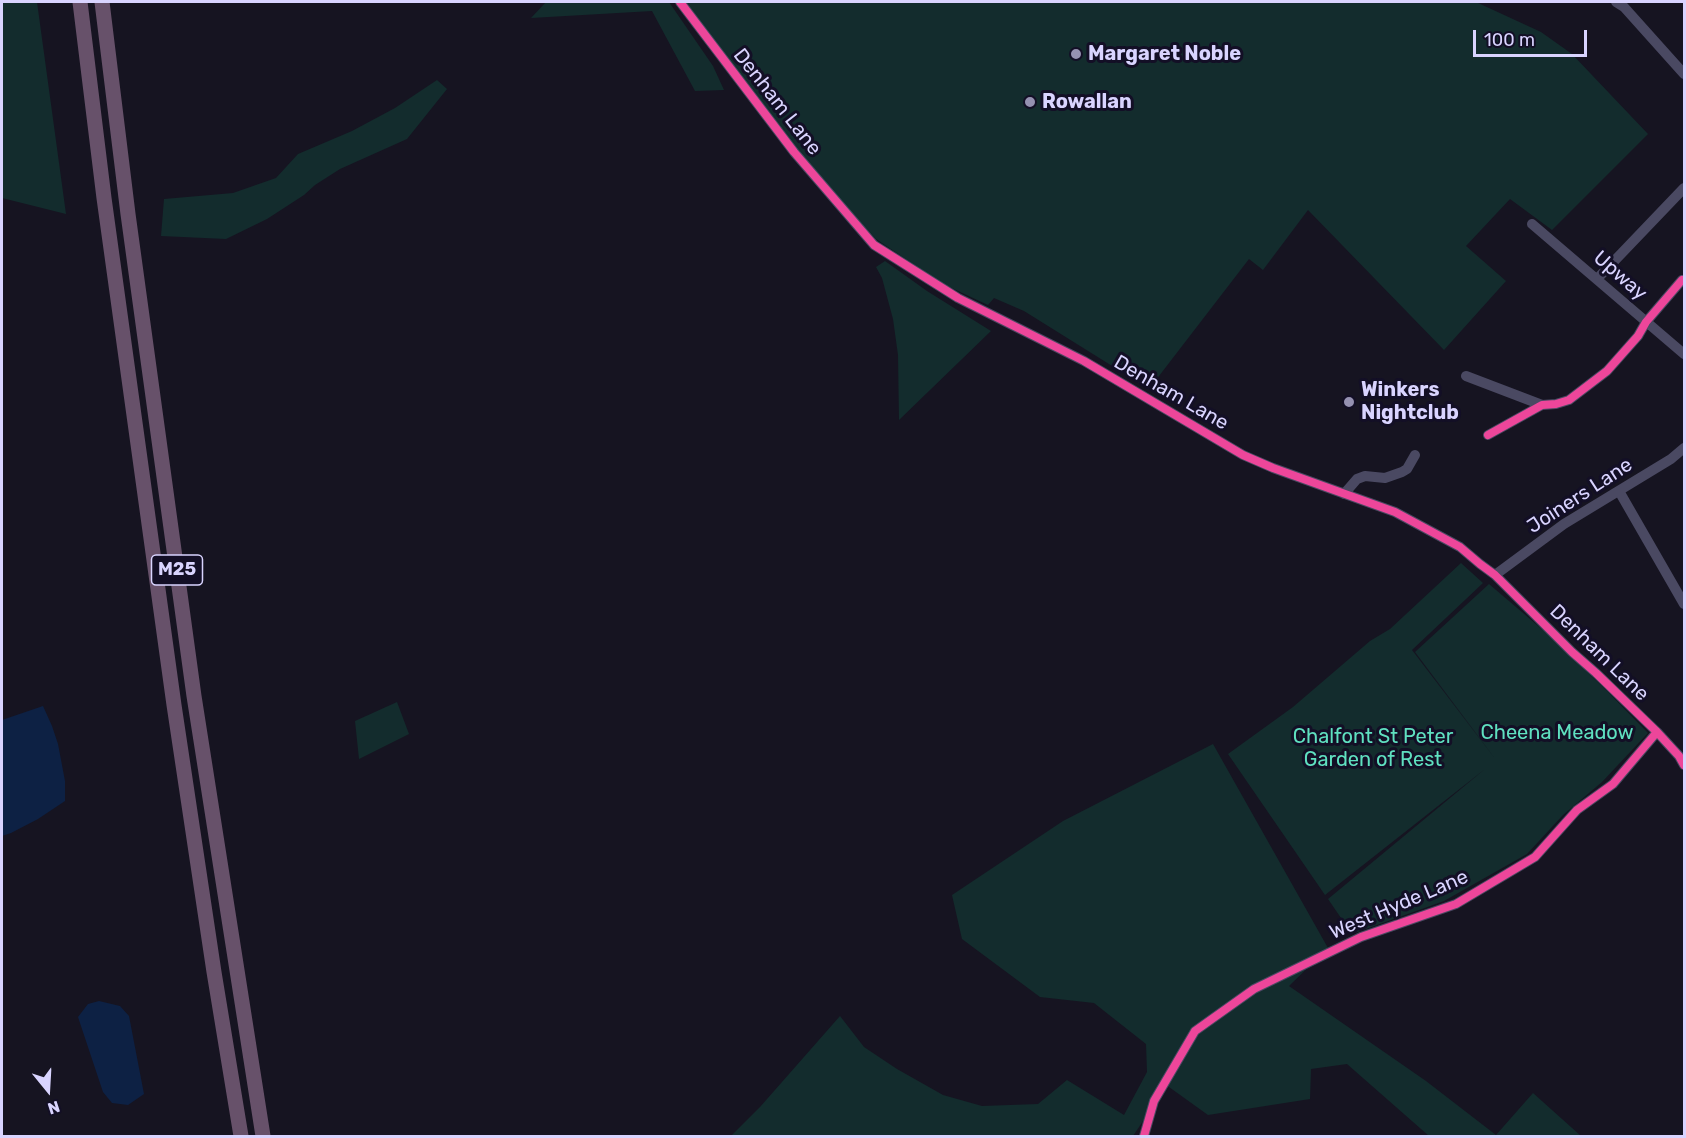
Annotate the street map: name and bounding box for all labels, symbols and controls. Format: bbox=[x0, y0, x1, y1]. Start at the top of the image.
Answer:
scale bar bbox=[1476, 18, 1590, 56]
text: 100 m bbox=[1484, 29, 1535, 51]
place label: Margaret Noble bbox=[1088, 42, 1241, 66]
street label: Denham Lane bbox=[728, 44, 826, 160]
marker: Margaret Noble bbox=[1069, 47, 1083, 61]
place label: Rowallan bbox=[1042, 90, 1132, 114]
marker: Rowallan bbox=[1023, 95, 1037, 109]
street label: Upway bbox=[1588, 246, 1652, 306]
street label: Denham Lane bbox=[1109, 350, 1233, 436]
place label: Winkers Nightclub bbox=[1361, 378, 1459, 425]
marker: Winkers Nightclub bbox=[1342, 395, 1356, 409]
street label: Joiners Lane bbox=[1523, 453, 1637, 539]
road number: M25 bbox=[152, 555, 202, 585]
street label: Denham Lane bbox=[1544, 600, 1654, 706]
park label: Cheena Meadow bbox=[1480, 721, 1634, 745]
park label: Chalfont St Peter Garden of Rest bbox=[1293, 725, 1453, 772]
street label: West Hyde Lane bbox=[1326, 865, 1472, 945]
north arrow bbox=[18, 1060, 78, 1120]
text: N bbox=[45, 1097, 62, 1118]

